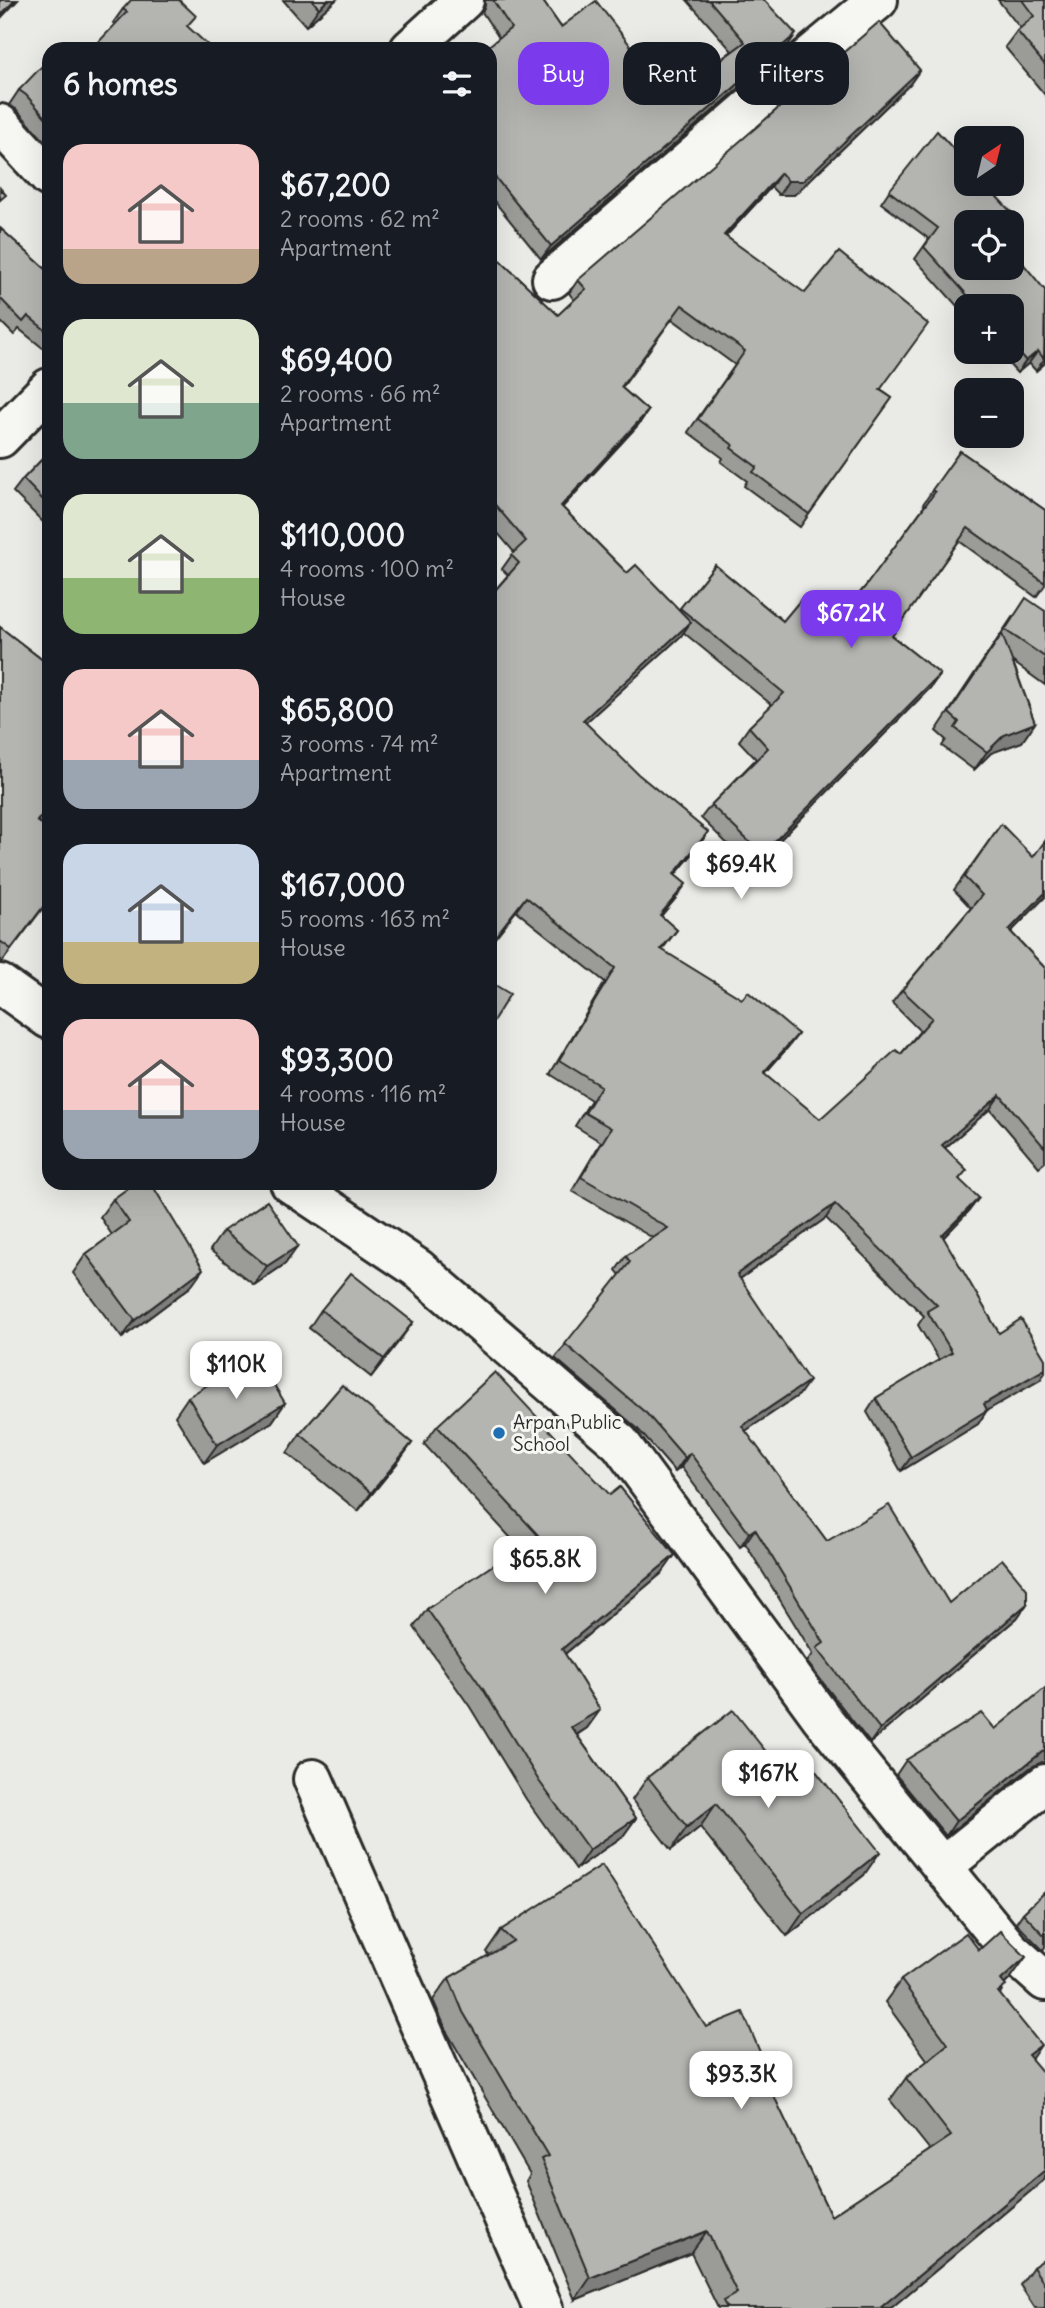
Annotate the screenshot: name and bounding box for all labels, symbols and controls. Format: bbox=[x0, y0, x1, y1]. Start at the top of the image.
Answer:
chip: Buy bbox=[518, 42, 609, 105]
chip: Rent bbox=[623, 42, 721, 105]
chip: Filters bbox=[735, 42, 849, 105]
text: 6 homes bbox=[63, 65, 178, 103]
icon: filters bbox=[438, 65, 476, 103]
north arrow bbox=[954, 126, 1024, 196]
map controls bbox=[954, 126, 1024, 448]
text: $67,200 bbox=[280, 166, 391, 204]
icon: home bbox=[119, 172, 203, 256]
text: 2 rooms · 62 m² bbox=[280, 204, 440, 233]
button: locate bbox=[954, 210, 1024, 280]
text: Apartment bbox=[280, 233, 392, 262]
button: + bbox=[954, 294, 1024, 364]
text: $69,400 bbox=[280, 341, 393, 379]
icon: home bbox=[119, 347, 203, 431]
button: − bbox=[954, 378, 1024, 448]
text: 2 rooms · 66 m² bbox=[280, 379, 441, 408]
text: Apartment bbox=[280, 408, 392, 437]
text: $110,000 bbox=[280, 516, 405, 554]
icon: home bbox=[119, 522, 203, 606]
text: 4 rooms · 100 m² bbox=[280, 554, 454, 583]
text: House bbox=[280, 583, 346, 612]
pin: $67.2K bbox=[794, 590, 908, 650]
text: $67.2K bbox=[817, 598, 885, 627]
text: $65,800 bbox=[280, 691, 394, 729]
icon: home bbox=[119, 697, 203, 781]
text: 3 rooms · 74 m² bbox=[280, 729, 439, 758]
text: Apartment bbox=[280, 758, 392, 787]
pin: $69.4K bbox=[684, 842, 798, 901]
text: $69.4K bbox=[706, 849, 776, 878]
text: $167,000 bbox=[280, 866, 406, 904]
icon: home bbox=[119, 872, 203, 956]
text: 5 rooms · 163 m² bbox=[280, 904, 450, 933]
text: House bbox=[280, 933, 346, 962]
text: $93,300 bbox=[280, 1041, 394, 1079]
icon: home bbox=[119, 1047, 203, 1131]
text: 4 rooms · 116 m² bbox=[280, 1079, 446, 1108]
text: House bbox=[280, 1108, 346, 1137]
pin: $110K bbox=[187, 1342, 285, 1401]
text: $110K bbox=[206, 1349, 266, 1378]
place label: Arpan Public School bbox=[513, 1410, 621, 1456]
marker: Arpan Public School bbox=[491, 1425, 507, 1441]
pin: $65.8K bbox=[488, 1536, 602, 1596]
text: $65.8K bbox=[509, 1544, 581, 1573]
pin: $167K bbox=[719, 1750, 817, 1810]
text: $167K bbox=[738, 1758, 798, 1787]
pin: $93.3K bbox=[684, 2052, 798, 2111]
text: $93.3K bbox=[705, 2059, 777, 2088]

